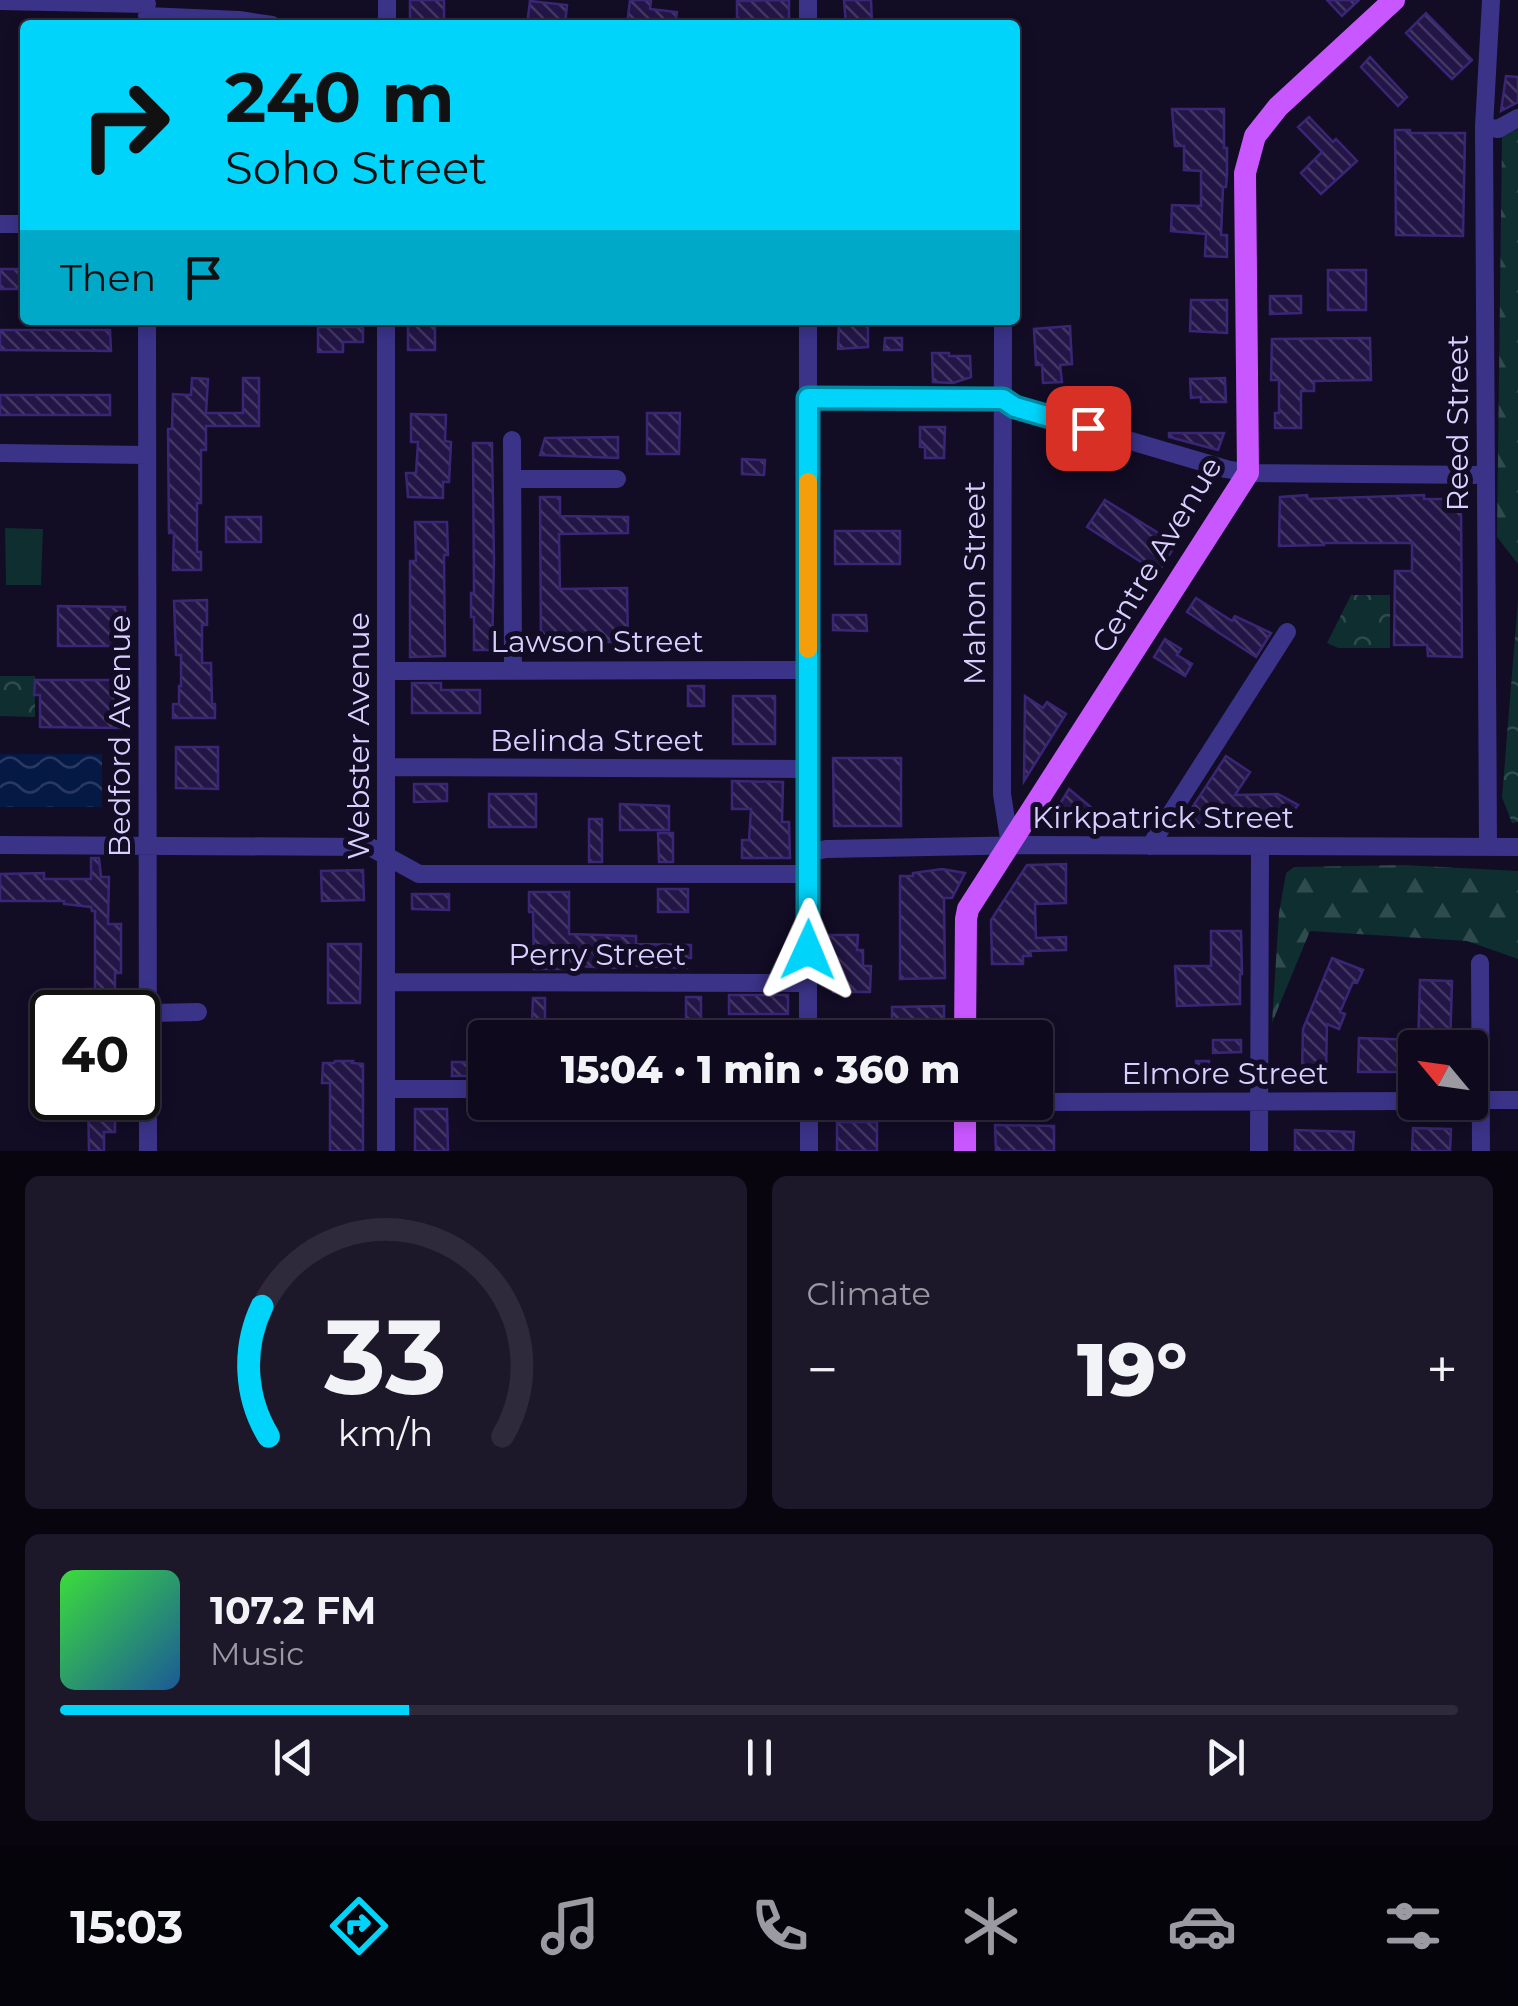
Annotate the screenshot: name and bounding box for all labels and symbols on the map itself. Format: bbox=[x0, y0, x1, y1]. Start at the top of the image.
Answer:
street label: Reed Street bbox=[1439, 335, 1476, 511]
pin bbox=[1046, 386, 1131, 471]
street label: Centre Avenue bbox=[1084, 450, 1230, 659]
street label: Mahon Street bbox=[956, 481, 993, 685]
street label: Webster Avenue bbox=[340, 612, 377, 860]
street label: Bedford Avenue bbox=[101, 615, 138, 857]
street label: Lawson Street bbox=[490, 623, 704, 660]
street label: Belinda Street bbox=[490, 722, 704, 759]
street label: Kirkpatrick Street bbox=[1032, 799, 1294, 836]
position arrow bbox=[756, 898, 860, 1002]
street label: Perry Street bbox=[508, 936, 686, 973]
speed limit sign: 40 bbox=[30, 990, 160, 1120]
north arrow bbox=[1398, 1030, 1488, 1120]
street label: Elmore Street bbox=[1121, 1055, 1329, 1092]

